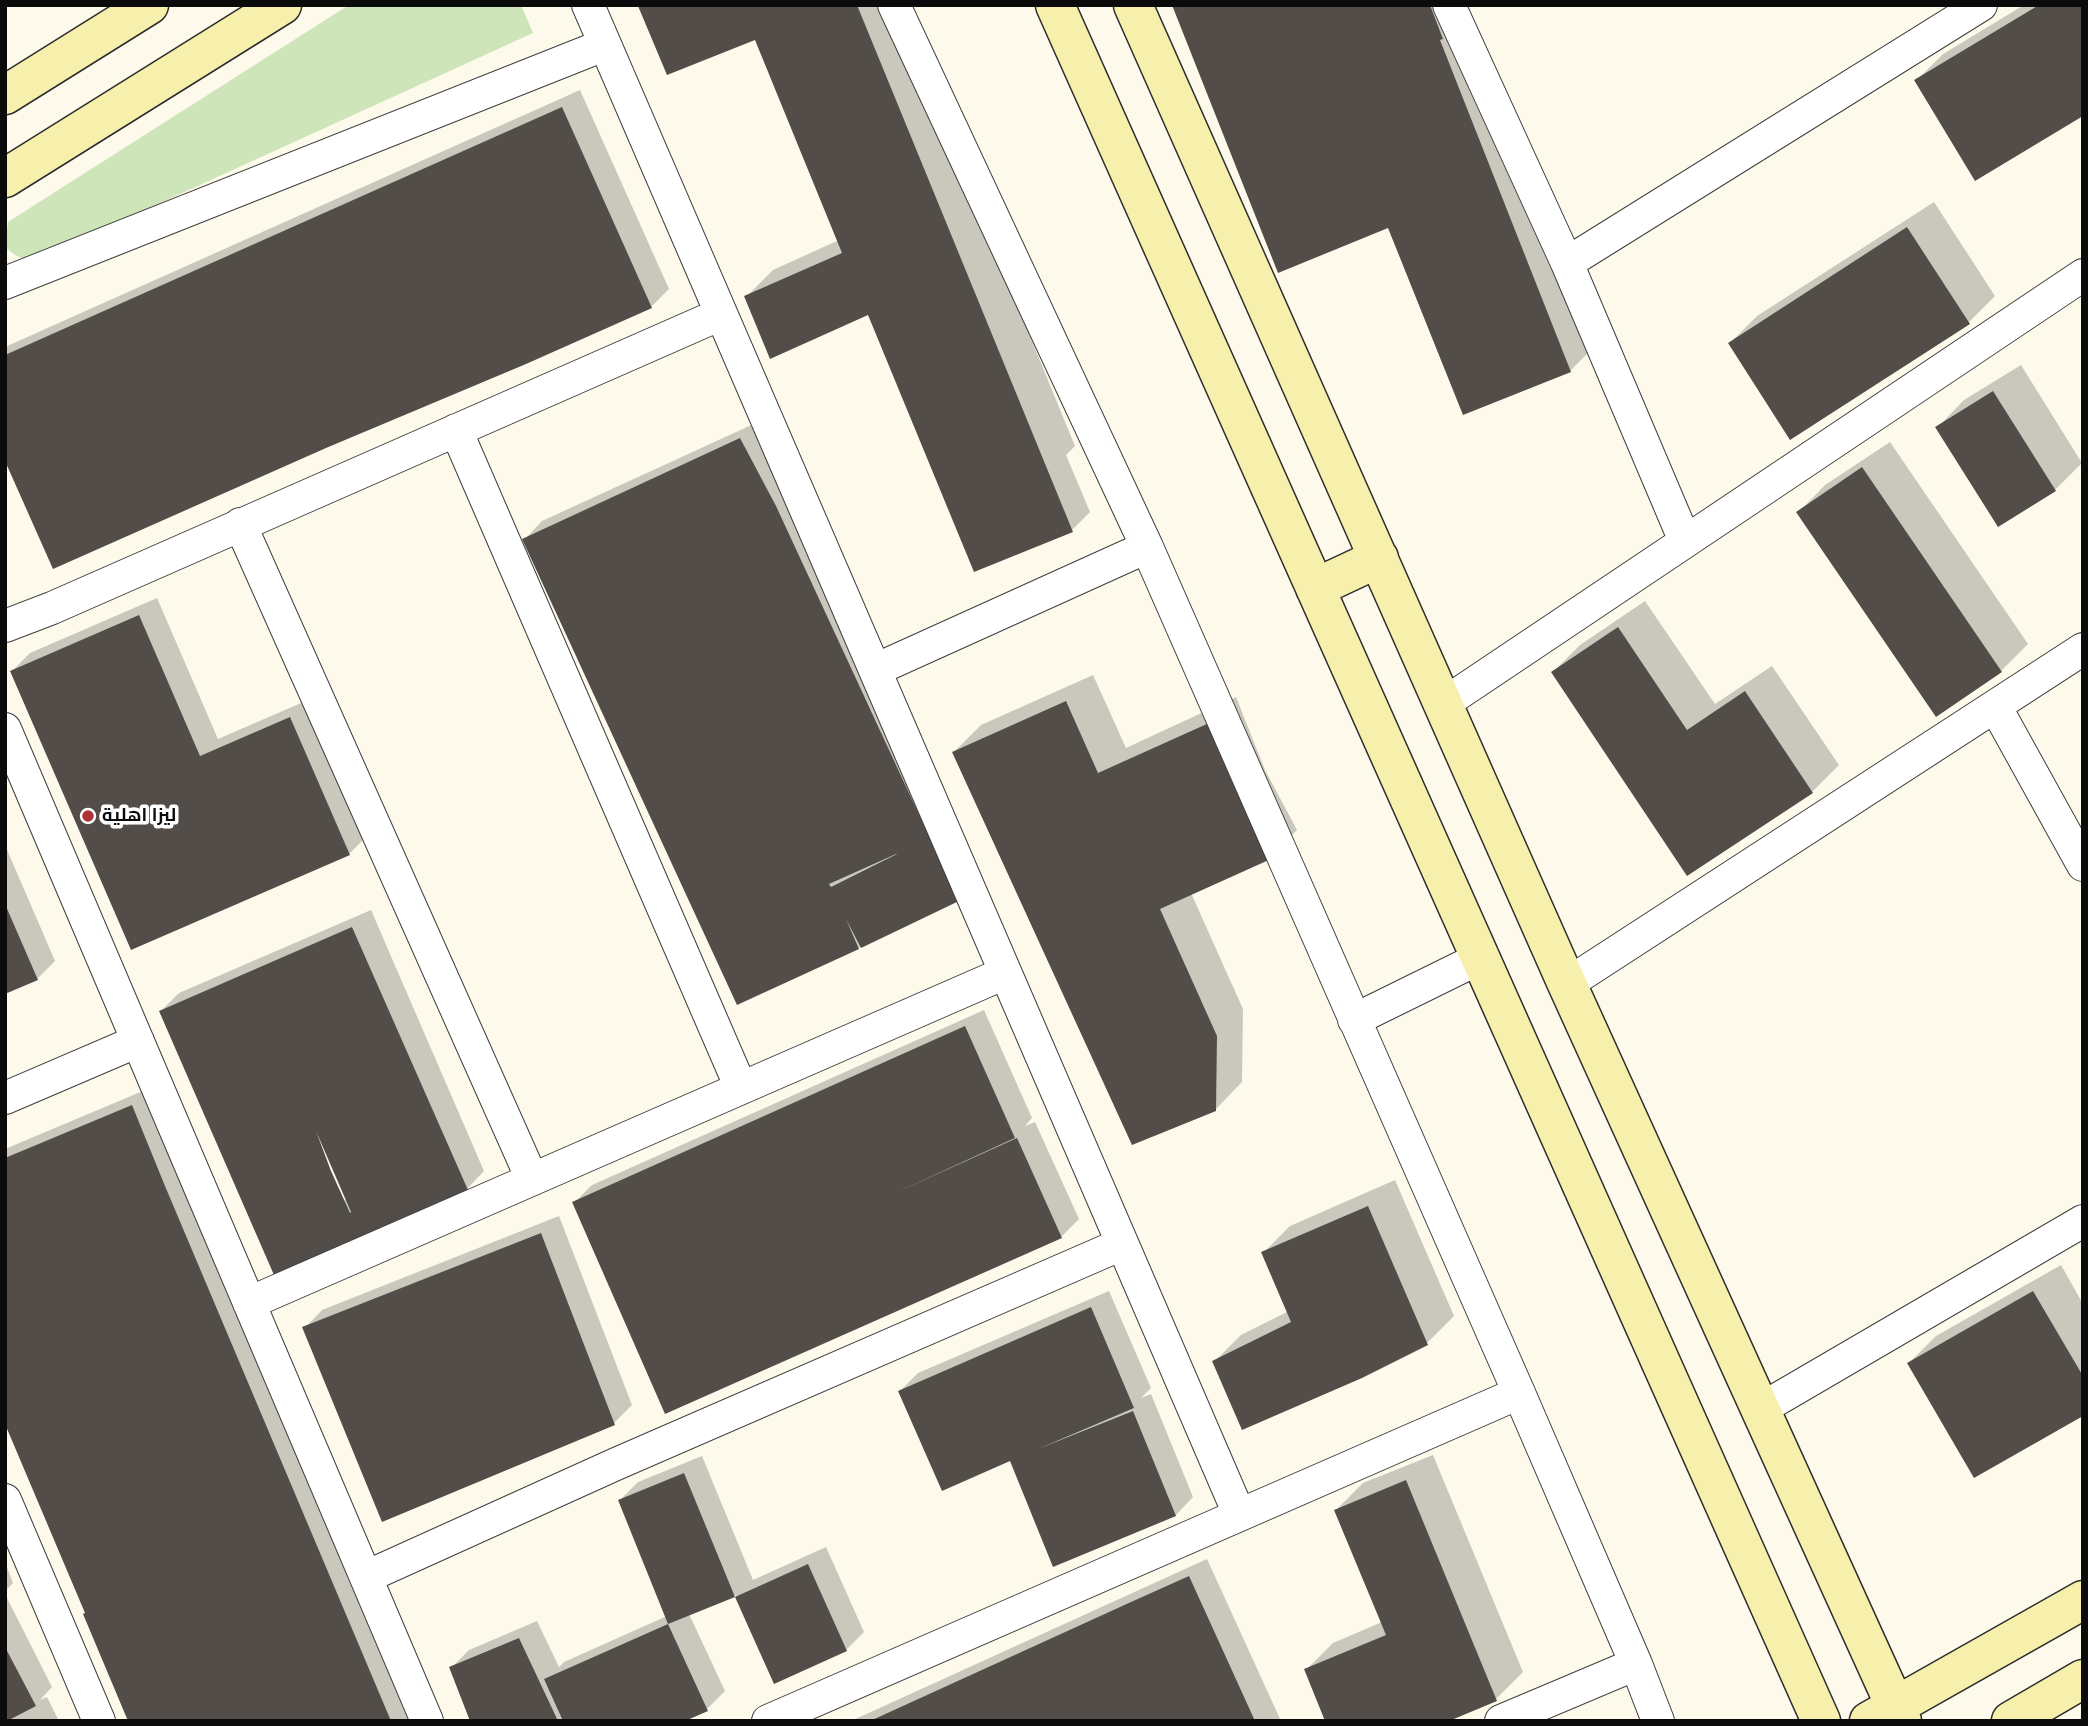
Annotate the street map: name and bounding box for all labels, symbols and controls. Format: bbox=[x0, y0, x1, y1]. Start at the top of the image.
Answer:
place label: ليزا اهلية bbox=[102, 805, 176, 827]
marker: ليزا اهلية bbox=[80, 808, 96, 824]

